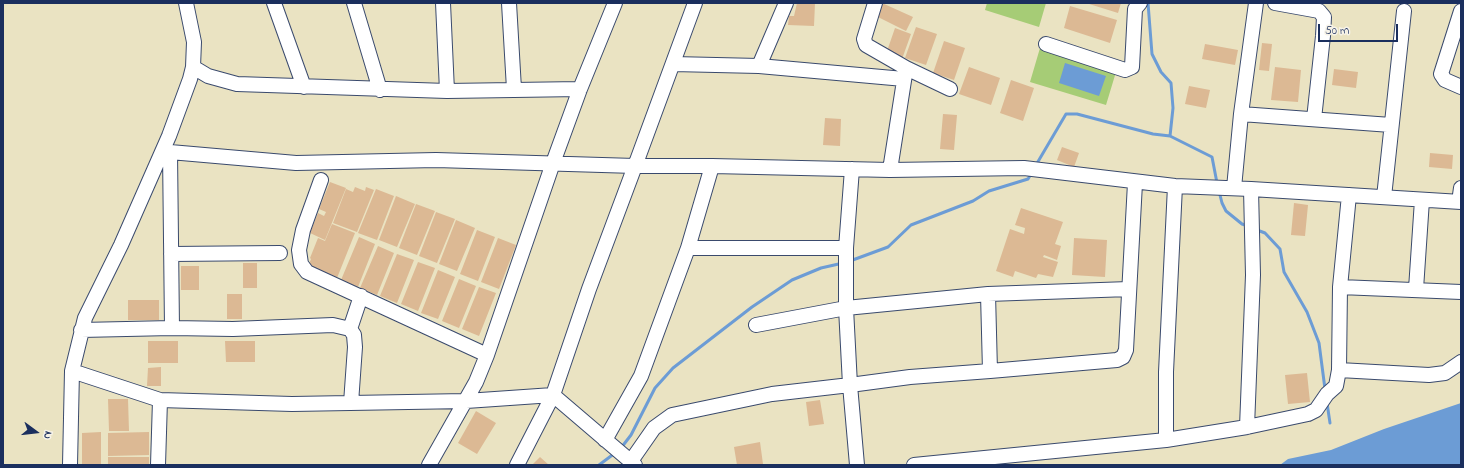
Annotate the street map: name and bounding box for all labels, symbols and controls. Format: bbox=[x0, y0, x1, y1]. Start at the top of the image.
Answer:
scale bar bbox=[1320, 16, 1400, 42]
text: 50 m bbox=[1325, 22, 1349, 40]
north arrow bbox=[16, 412, 56, 452]
text: N bbox=[39, 429, 56, 441]

